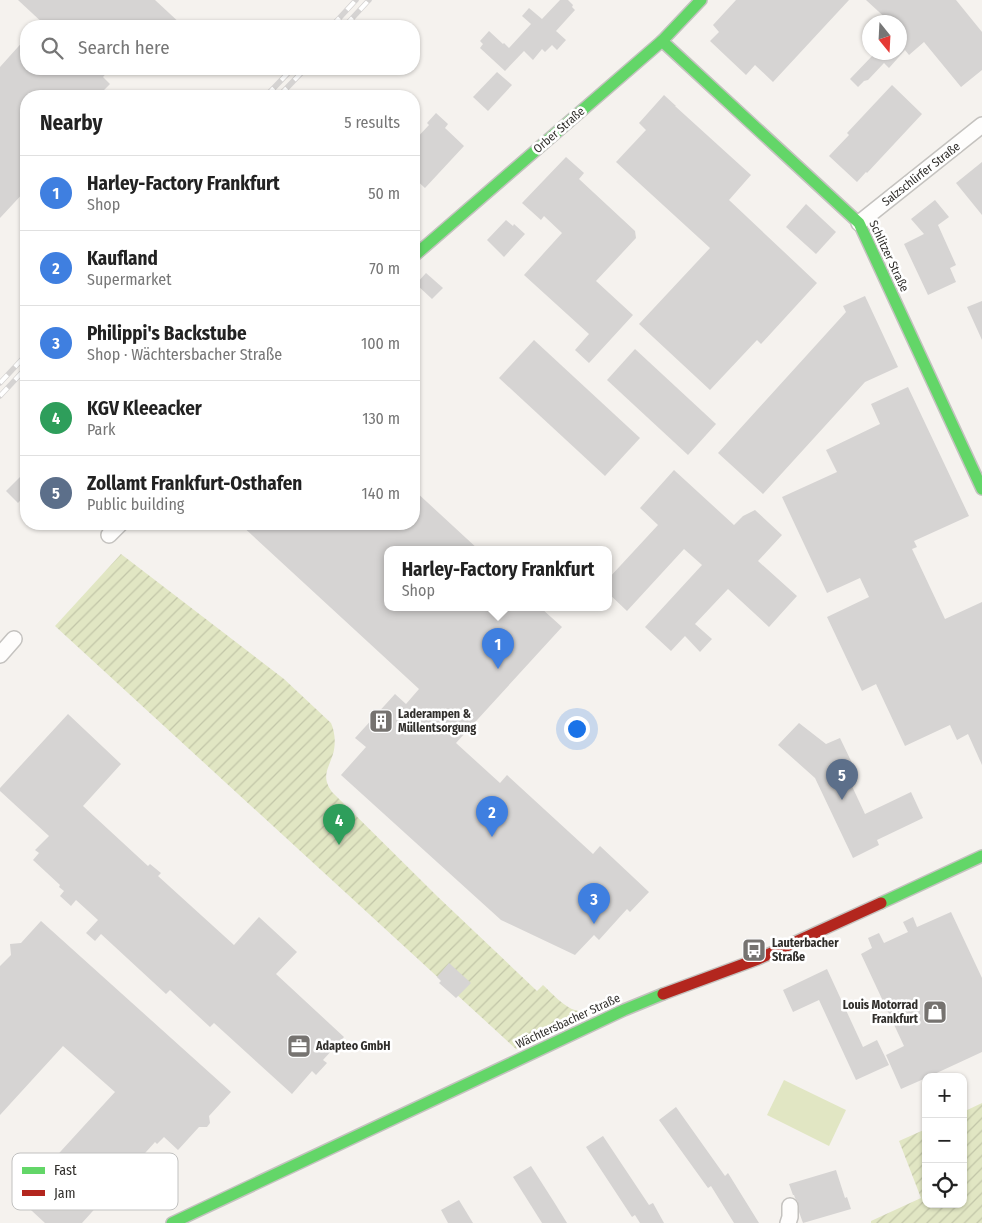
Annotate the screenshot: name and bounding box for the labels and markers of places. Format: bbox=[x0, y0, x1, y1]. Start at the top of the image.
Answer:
pin: 1 bbox=[482, 628, 514, 669]
place label: Laderampen & Müllentsorgung bbox=[398, 707, 476, 735]
building icon: Laderampen & Müllentsorgung bbox=[368, 708, 394, 734]
pin: 5 bbox=[826, 759, 858, 800]
pin: 2 bbox=[476, 796, 508, 837]
pin: 4 bbox=[323, 804, 355, 845]
pin: 3 bbox=[578, 883, 610, 924]
place label: Lauterbacher Straße bbox=[772, 936, 839, 964]
bus stop icon: Lauterbacher Straße bbox=[741, 937, 767, 963]
place label: Louis Motorrad Frankfurt bbox=[843, 998, 919, 1026]
shop icon: Louis Motorrad Frankfurt bbox=[922, 999, 948, 1025]
office icon: Adapteo GmbH bbox=[286, 1033, 312, 1059]
place label: Adapteo GmbH bbox=[315, 1039, 391, 1053]

